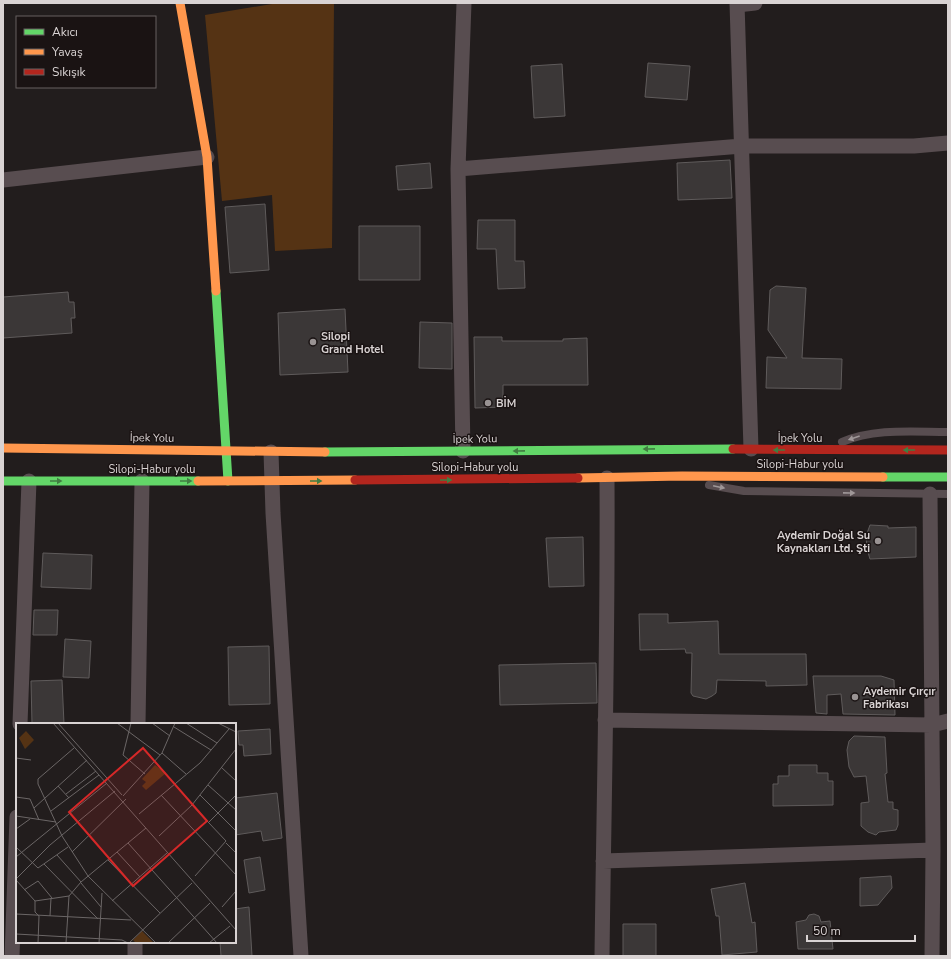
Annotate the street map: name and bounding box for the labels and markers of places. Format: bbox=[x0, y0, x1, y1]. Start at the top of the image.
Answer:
place label: Silopi Grand Hotel bbox=[321, 329, 384, 357]
marker: Silopi Grand Hotel bbox=[308, 337, 318, 347]
place label: BİM bbox=[496, 395, 516, 411]
marker: BİM bbox=[483, 398, 493, 408]
place label: Aydemir Doğal Su Kaynakları Ltd. Şti bbox=[777, 528, 870, 556]
marker: Aydemir Doğal Su Kaynakları Ltd. Şti bbox=[873, 536, 883, 546]
place label: Aydemir Çırçır Fabrikası bbox=[863, 684, 936, 712]
marker: Aydemir Çırçır Fabrikası bbox=[850, 692, 860, 702]

